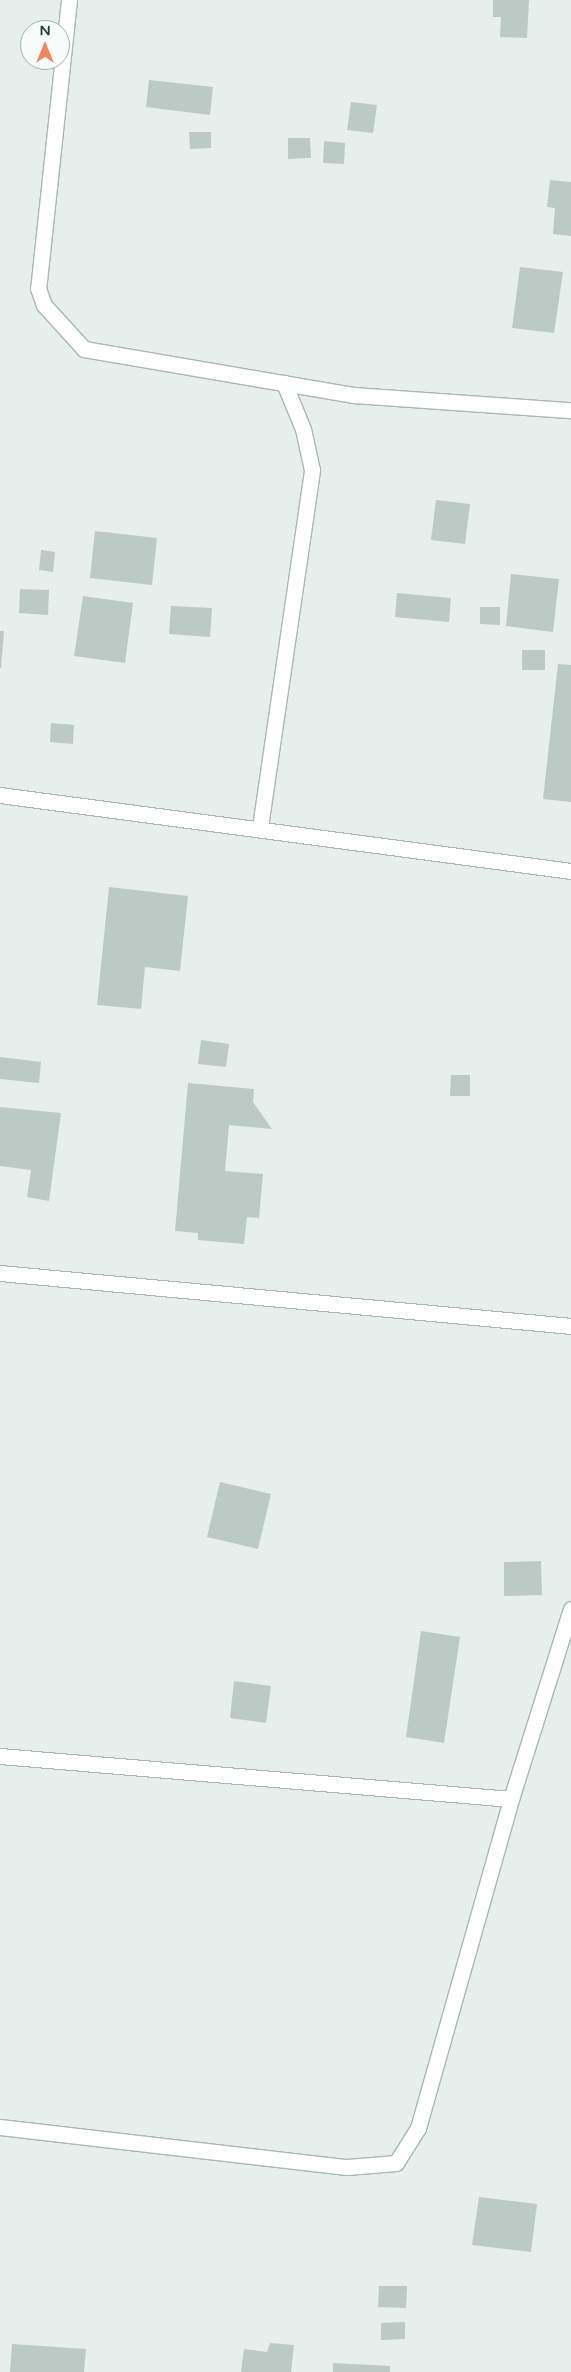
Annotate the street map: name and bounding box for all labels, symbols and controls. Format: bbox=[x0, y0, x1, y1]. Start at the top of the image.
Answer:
north arrow bbox=[20, 20, 70, 70]
text: N bbox=[39, 22, 51, 39]

